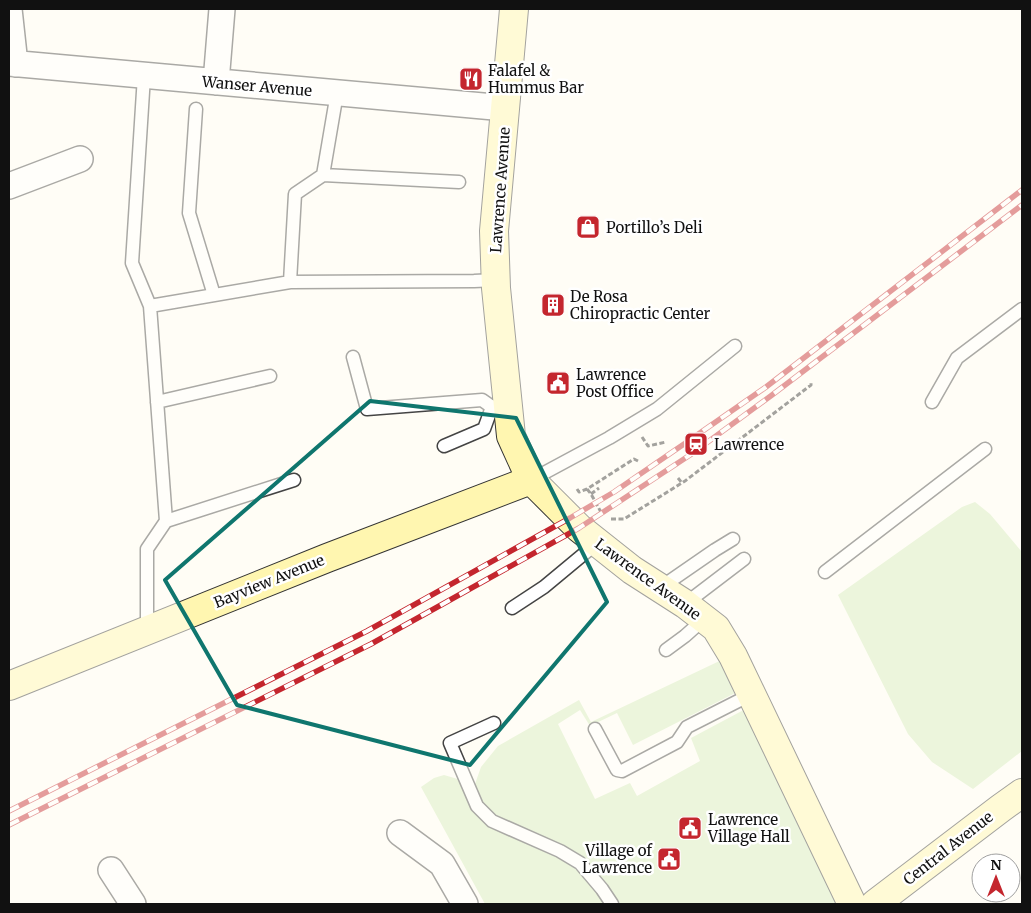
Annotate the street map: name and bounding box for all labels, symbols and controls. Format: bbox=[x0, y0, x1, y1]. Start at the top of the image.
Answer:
place label: Falafel & Hummus Bar bbox=[488, 61, 584, 97]
restaurant icon: Falafel & Hummus Bar bbox=[458, 66, 484, 92]
street label: Wanser Avenue bbox=[200, 72, 313, 100]
street label: Lawrence Avenue bbox=[486, 126, 514, 254]
shop icon: Portillo’s Deli bbox=[575, 214, 601, 240]
place label: Portillo’s Deli bbox=[606, 218, 703, 237]
place label: De Rosa Chiropractic Center bbox=[570, 287, 710, 323]
building icon: De Rosa Chiropractic Center bbox=[540, 292, 566, 318]
place label: Lawrence Post Office bbox=[576, 365, 654, 401]
public building icon: Lawrence Post Office bbox=[545, 370, 571, 396]
station icon: Lawrence bbox=[683, 431, 709, 457]
place label: Lawrence bbox=[714, 435, 784, 454]
street label: Lawrence Avenue bbox=[591, 534, 705, 624]
street label: Bayview Avenue bbox=[211, 550, 327, 612]
street label: Central Avenue bbox=[899, 807, 997, 889]
place label: Lawrence Village Hall bbox=[707, 810, 790, 846]
public building icon: Lawrence Village Hall bbox=[677, 815, 703, 841]
place label: Village of Lawrence bbox=[582, 841, 653, 877]
public building icon: Village of Lawrence bbox=[656, 846, 682, 872]
north arrow bbox=[971, 853, 1021, 903]
text: N bbox=[990, 856, 1002, 874]

